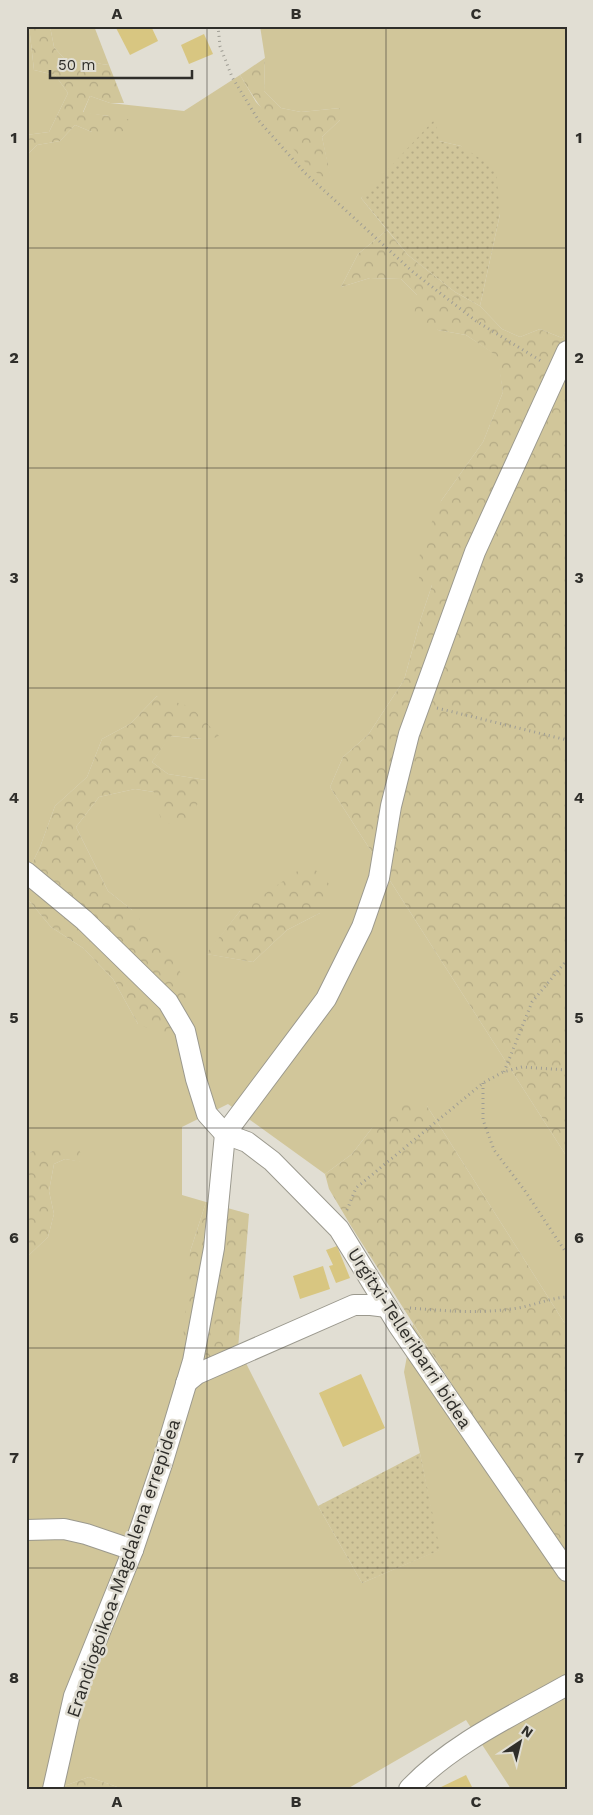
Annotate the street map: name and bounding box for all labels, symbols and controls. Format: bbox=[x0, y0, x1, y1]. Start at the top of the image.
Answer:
text: A bbox=[112, 4, 123, 23]
text: B bbox=[291, 4, 302, 23]
text: C bbox=[471, 4, 482, 23]
scale bar bbox=[50, 48, 192, 80]
text: 50 m bbox=[58, 56, 95, 74]
text: 1 bbox=[11, 128, 17, 147]
text: 1 bbox=[576, 128, 582, 147]
text: 2 bbox=[9, 348, 19, 367]
text: 2 bbox=[574, 348, 584, 367]
text: 3 bbox=[9, 568, 19, 587]
text: 3 bbox=[574, 568, 584, 587]
text: 4 bbox=[9, 788, 19, 807]
text: 4 bbox=[574, 788, 584, 807]
text: 5 bbox=[9, 1008, 19, 1027]
text: 5 bbox=[574, 1008, 584, 1027]
text: 6 bbox=[9, 1228, 19, 1247]
text: 6 bbox=[574, 1228, 584, 1247]
street label: Urgitxi-Telleribarri bidea bbox=[344, 1244, 476, 1432]
street label: Erandiogoikoa-Magdalena errepidea bbox=[62, 1416, 184, 1720]
text: 7 bbox=[9, 1448, 19, 1467]
text: 7 bbox=[574, 1448, 584, 1467]
text: 8 bbox=[9, 1668, 19, 1687]
text: 8 bbox=[574, 1668, 584, 1687]
north arrow bbox=[496, 1718, 546, 1768]
text: N bbox=[519, 1722, 536, 1741]
text: A bbox=[112, 1792, 123, 1811]
text: B bbox=[291, 1792, 302, 1811]
text: C bbox=[471, 1792, 482, 1811]

